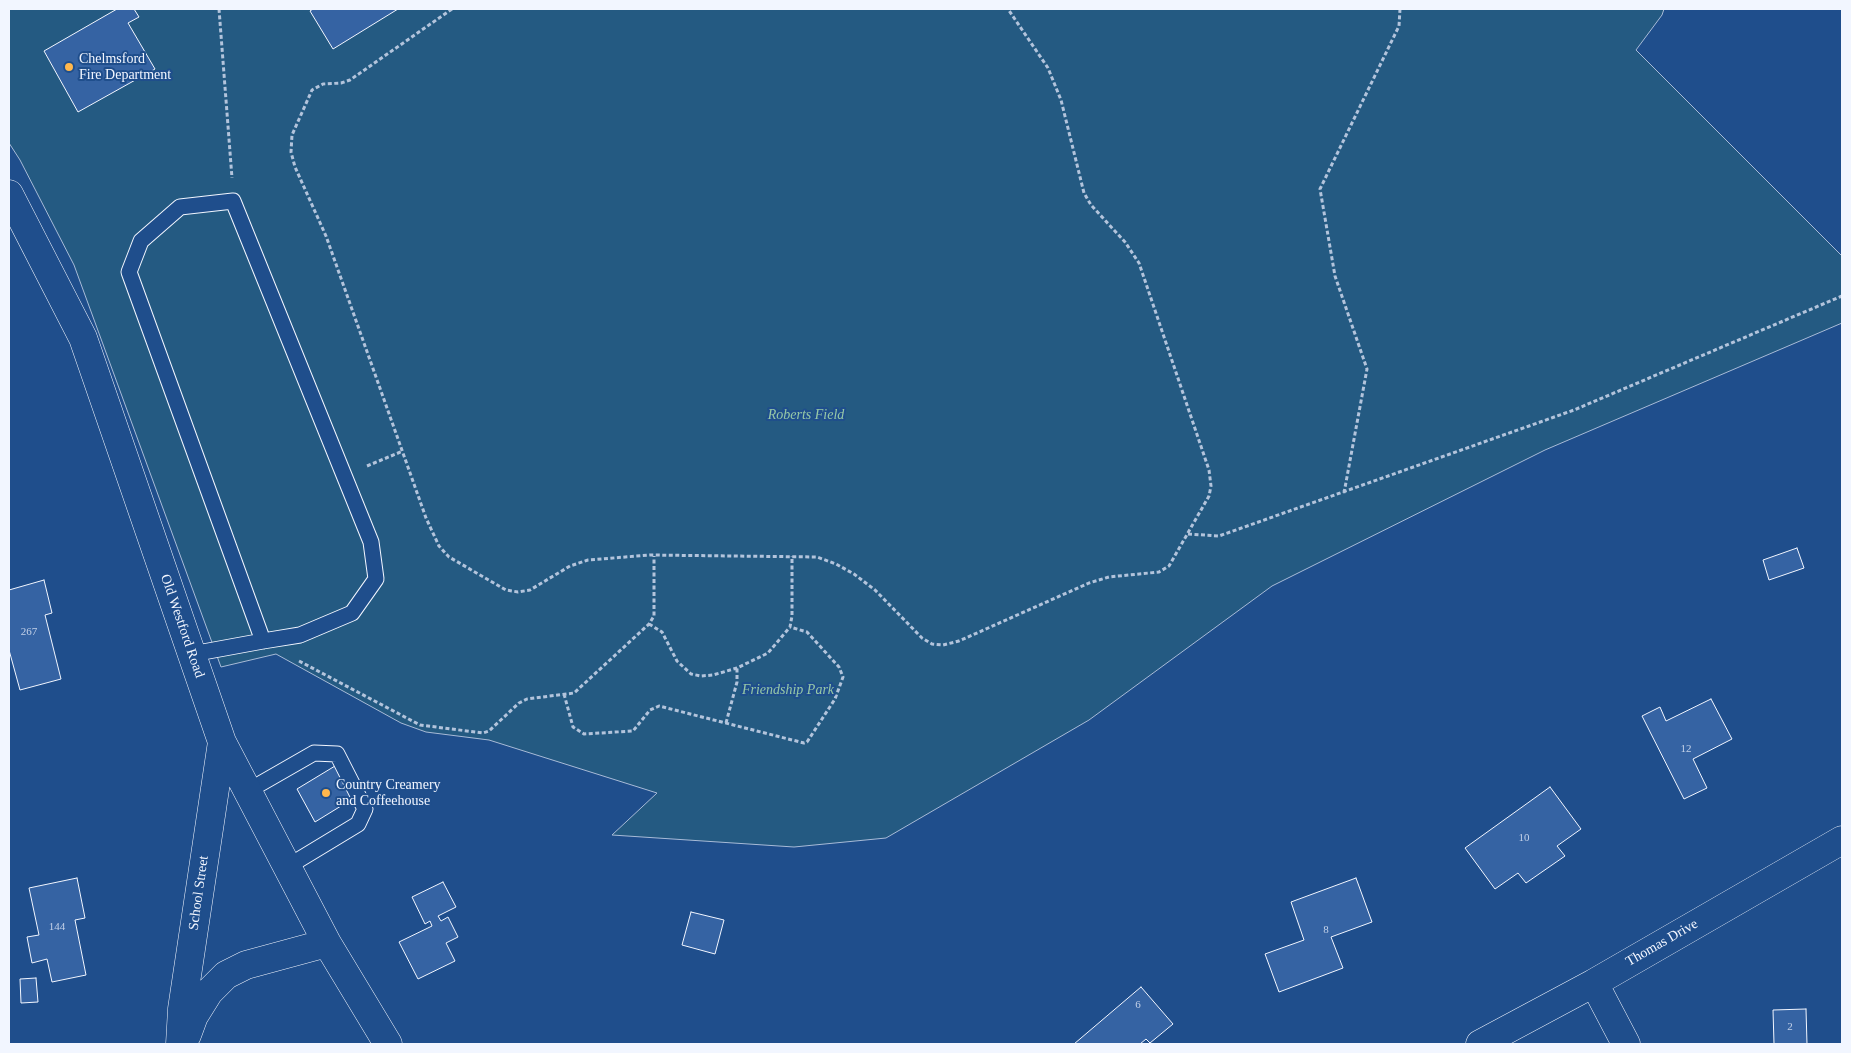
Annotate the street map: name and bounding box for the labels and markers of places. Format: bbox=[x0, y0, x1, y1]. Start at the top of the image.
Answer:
place label: Chelmsford Fire Department bbox=[79, 51, 171, 84]
marker: Chelmsford Fire Department bbox=[63, 61, 75, 73]
place label: Country Creamery and Coffeehouse bbox=[336, 777, 441, 810]
marker: Country Creamery and Coffeehouse bbox=[320, 787, 332, 799]

